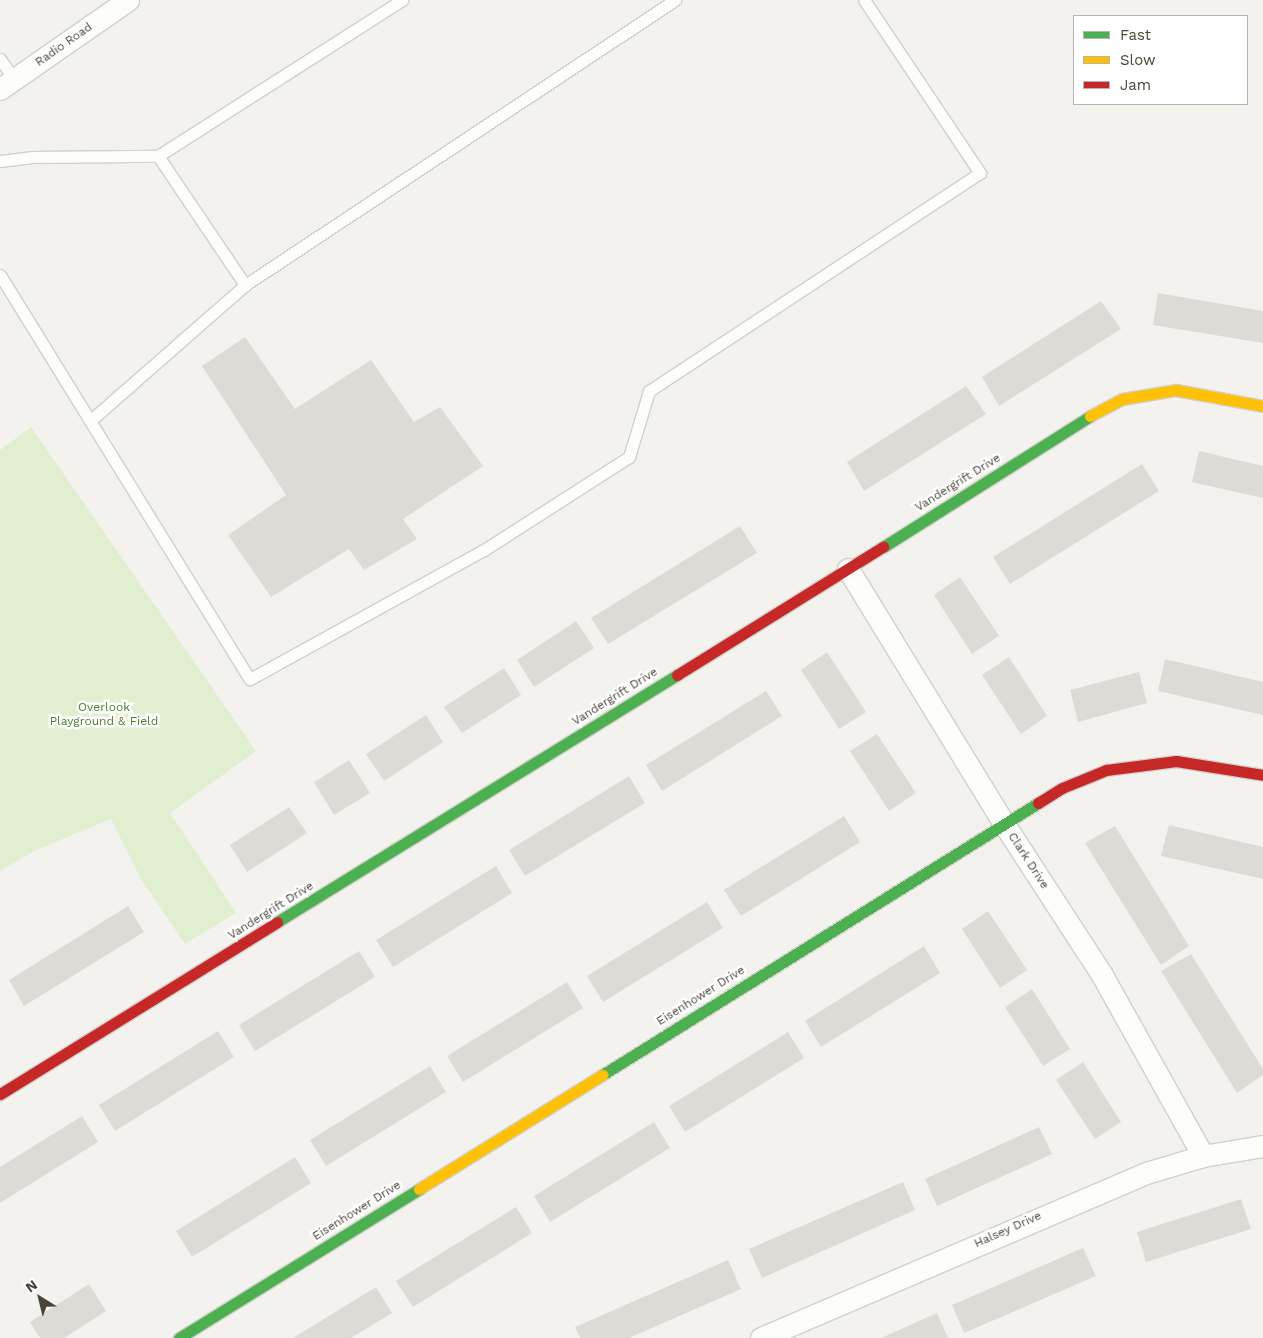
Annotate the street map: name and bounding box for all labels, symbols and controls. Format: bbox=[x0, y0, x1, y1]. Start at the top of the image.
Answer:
legend bbox=[1073, 15, 1248, 105]
street label: Radio Road bbox=[33, 20, 95, 70]
text: Fast bbox=[1120, 26, 1151, 44]
text: Slow bbox=[1120, 51, 1156, 69]
text: Jam bbox=[1120, 76, 1151, 94]
street label: Vandergrift Drive bbox=[913, 451, 1003, 515]
street label: Vandergrift Drive bbox=[570, 665, 660, 729]
park label: Overlook Playground & Field bbox=[50, 701, 158, 729]
street label: Clark Drive bbox=[1004, 830, 1052, 892]
street label: Vandergrift Drive bbox=[226, 879, 316, 943]
street label: Eisenhower Drive bbox=[654, 963, 748, 1029]
street label: Eisenhower Drive bbox=[310, 1178, 404, 1244]
street label: Halsey Drive bbox=[972, 1209, 1044, 1251]
north arrow bbox=[15, 1273, 65, 1323]
text: N bbox=[22, 1276, 40, 1295]

